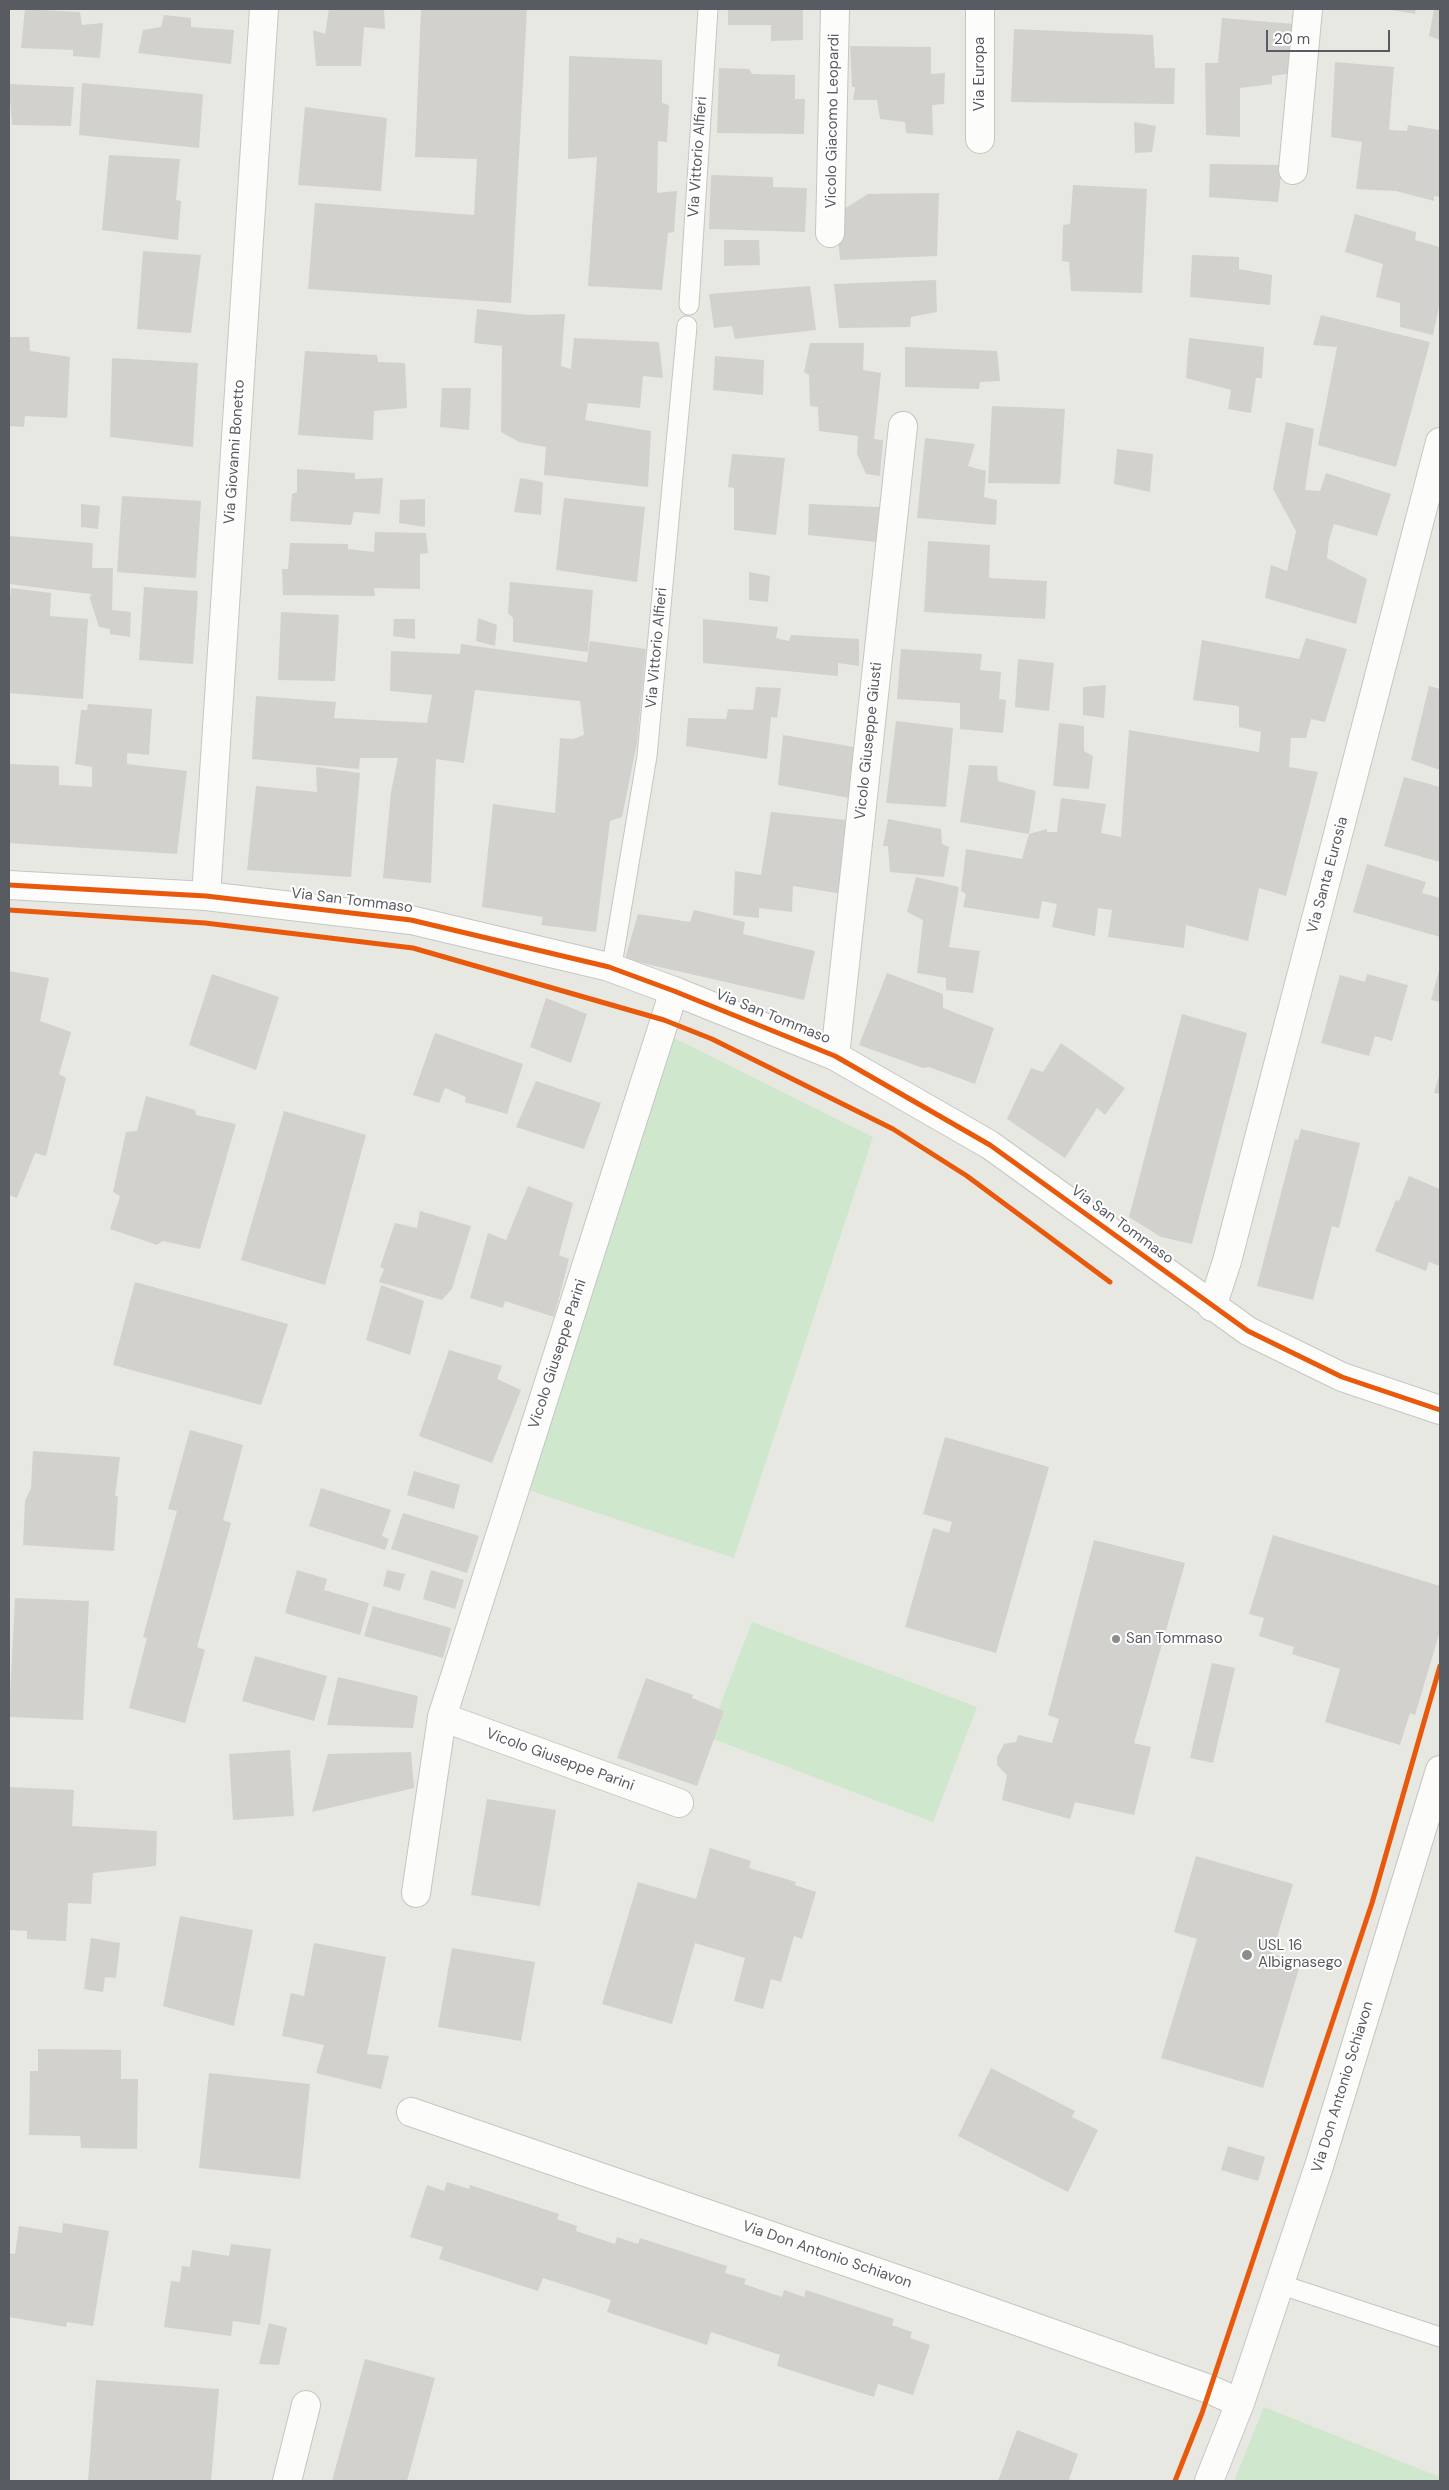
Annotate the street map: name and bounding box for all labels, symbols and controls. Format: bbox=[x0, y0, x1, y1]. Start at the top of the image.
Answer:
scale bar bbox=[1269, 20, 1393, 52]
text: 20 m bbox=[1274, 29, 1310, 49]
street label: Vicolo Giacomo Leopardi bbox=[822, 33, 844, 209]
street label: Via Europa bbox=[971, 37, 989, 111]
street label: Via Vittorio Alfieri bbox=[685, 96, 711, 218]
street label: Via Giovanni Bonetto bbox=[221, 379, 249, 525]
street label: Via Vittorio Alfieri bbox=[643, 587, 671, 709]
street label: Vicolo Giuseppe Giusti bbox=[852, 661, 886, 821]
street label: Via Santa Eurosia bbox=[1304, 815, 1352, 935]
street label: Via San Tommaso bbox=[290, 885, 414, 917]
street label: Via San Tommaso bbox=[713, 986, 833, 1048]
street label: Via San Tommaso bbox=[1067, 1182, 1177, 1268]
street label: Vicolo Giuseppe Parini bbox=[525, 1277, 591, 1431]
place label: San Tommaso bbox=[1126, 1630, 1223, 1648]
marker: San Tommaso bbox=[1110, 1633, 1122, 1645]
street label: Vicolo Giuseppe Parini bbox=[484, 1725, 636, 1795]
place label: USL 16 Albignasego bbox=[1258, 1937, 1342, 1972]
marker: USL 16 Albignasego bbox=[1240, 1948, 1254, 1962]
street label: Via Don Antonio Schiavon bbox=[1308, 1999, 1378, 2175]
street label: Via Don Antonio Schiavon bbox=[740, 2217, 914, 2293]

